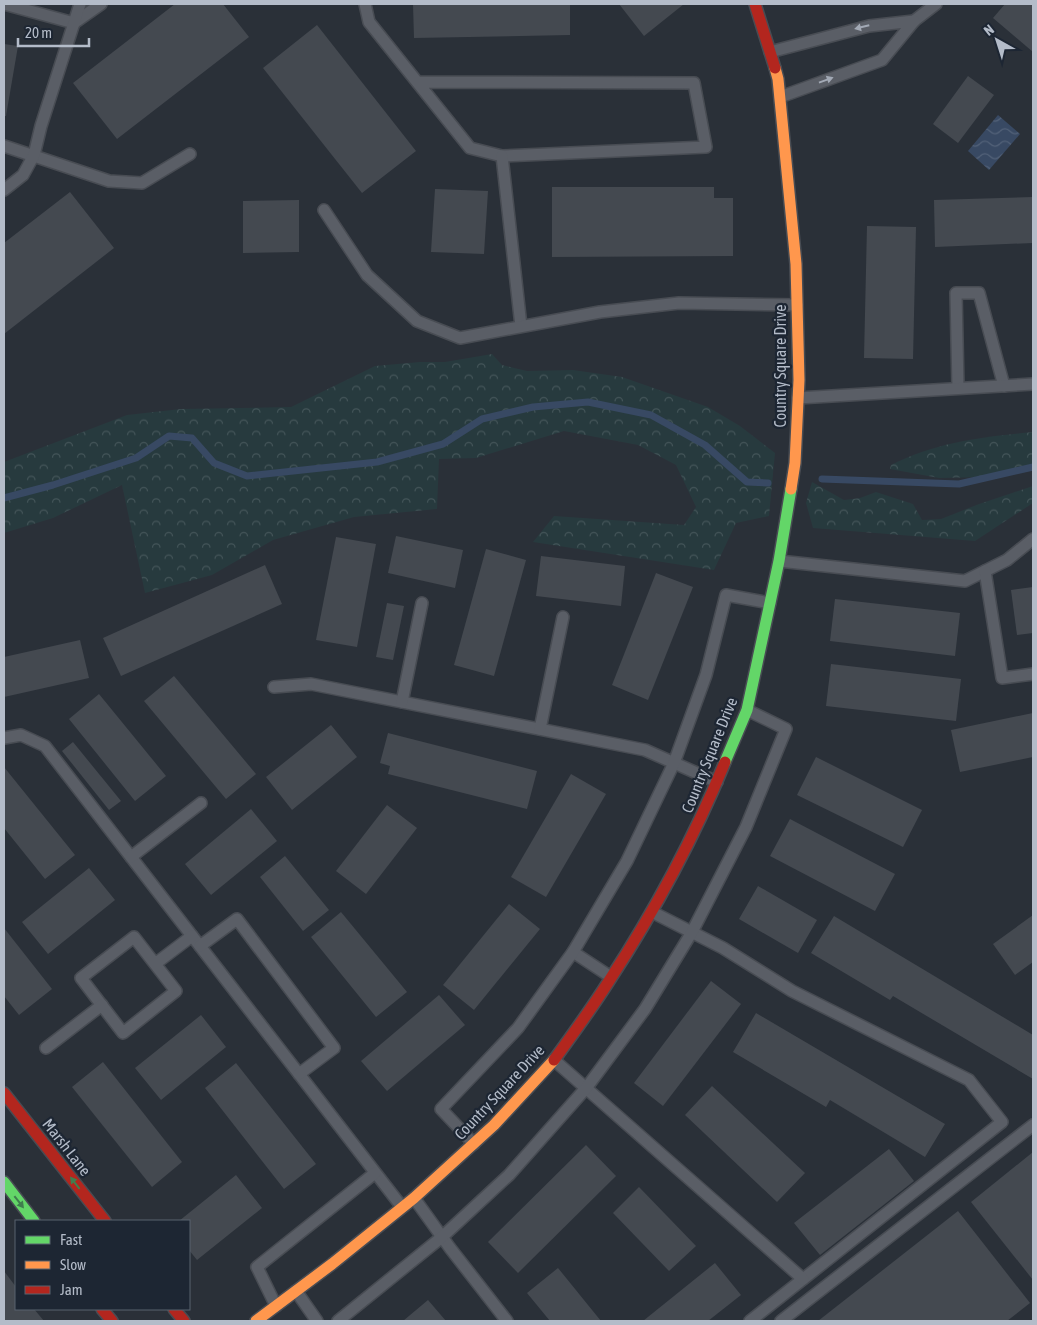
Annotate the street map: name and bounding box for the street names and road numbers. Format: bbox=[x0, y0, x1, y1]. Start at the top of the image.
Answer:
street label: Country Square Drive bbox=[771, 304, 790, 428]
street label: Country Square Drive bbox=[678, 695, 741, 816]
street label: Country Square Drive bbox=[450, 1041, 548, 1144]
street label: Marsh Lane bbox=[39, 1115, 95, 1179]

